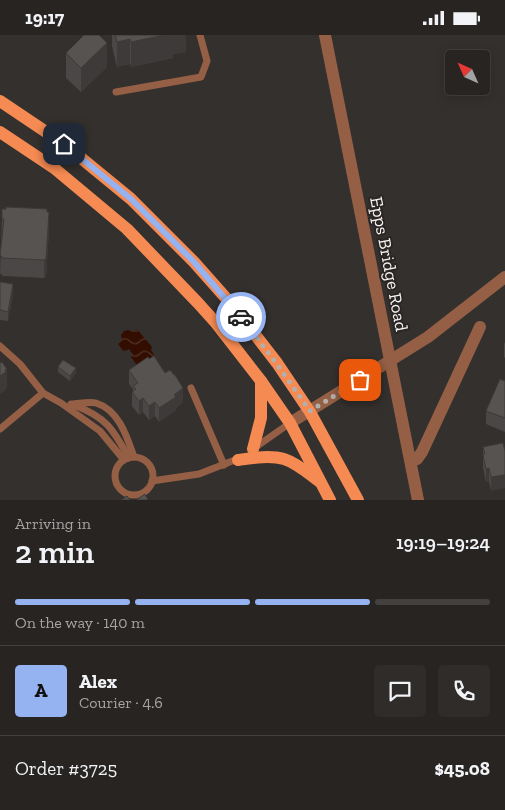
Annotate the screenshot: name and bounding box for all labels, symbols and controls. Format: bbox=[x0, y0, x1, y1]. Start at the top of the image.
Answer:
text: 19:17 bbox=[25, 6, 64, 29]
north arrow bbox=[445, 50, 490, 95]
map controls bbox=[445, 50, 490, 95]
pin bbox=[43, 123, 85, 165]
icon: home bbox=[50, 130, 78, 158]
street label: Epps Bridge Road bbox=[365, 195, 413, 333]
courier bbox=[216, 292, 266, 342]
icon: car bbox=[227, 303, 255, 331]
pin bbox=[339, 359, 381, 401]
icon: bag bbox=[346, 366, 374, 394]
text: Arriving in bbox=[15, 514, 91, 533]
text: 19:19–19:24 bbox=[396, 531, 490, 554]
text: 2 min bbox=[15, 533, 94, 571]
text: On the way · 140 m bbox=[15, 613, 145, 632]
button: chat bbox=[374, 665, 426, 717]
button: phone bbox=[438, 665, 490, 717]
text: Alex bbox=[79, 670, 117, 693]
text: A bbox=[34, 679, 48, 702]
text: Courier · 4.6 bbox=[79, 693, 163, 712]
text: Order #3725 bbox=[15, 757, 117, 780]
text: $45.08 bbox=[434, 757, 490, 780]

